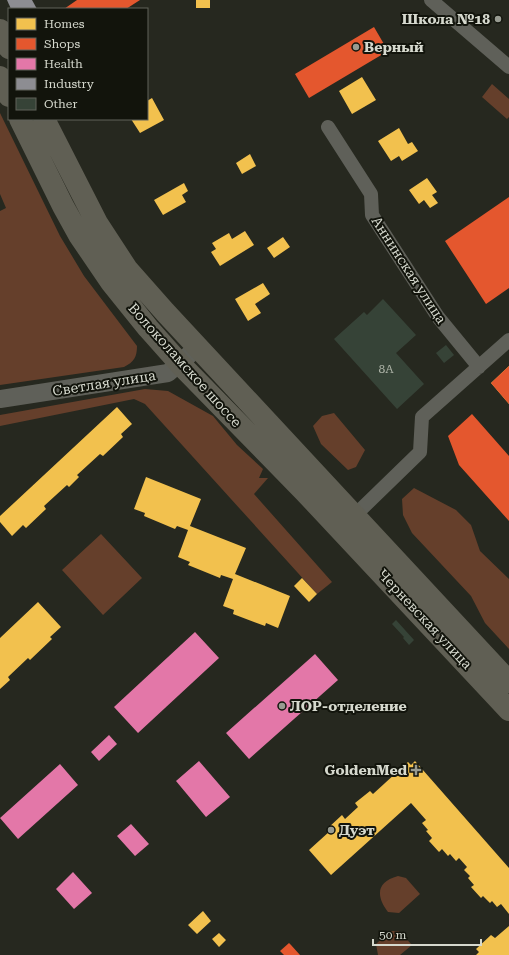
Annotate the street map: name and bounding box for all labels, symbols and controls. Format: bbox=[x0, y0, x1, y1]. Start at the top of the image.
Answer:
legend bbox=[8, 8, 148, 120]
place label: Школа №18 bbox=[402, 11, 490, 27]
marker: Школа №18 bbox=[493, 14, 503, 24]
text: Homes bbox=[44, 17, 85, 31]
text: Shops bbox=[44, 37, 80, 51]
place label: Верный bbox=[364, 39, 424, 55]
marker: Верный bbox=[351, 42, 361, 52]
text: Health bbox=[44, 57, 83, 71]
text: Industry bbox=[44, 77, 95, 91]
text: Other bbox=[44, 97, 77, 111]
street label: Аннинская улица bbox=[368, 213, 450, 327]
street label: Волоколамское шоссе bbox=[125, 300, 245, 430]
house number: 8А bbox=[378, 362, 394, 376]
street label: Светлая улица bbox=[51, 367, 157, 399]
street label: Черневская улица bbox=[375, 566, 476, 672]
place label: ЛОР-отделение bbox=[290, 698, 407, 714]
marker: ЛОР-отделение bbox=[277, 701, 287, 711]
place label: GoldenMed bbox=[324, 762, 408, 778]
marker: GoldenMed bbox=[410, 764, 422, 776]
place label: Дуэт bbox=[339, 822, 375, 838]
marker: Дуэт bbox=[326, 825, 336, 835]
scale bar bbox=[373, 921, 481, 947]
text: 50 m bbox=[379, 928, 406, 942]

